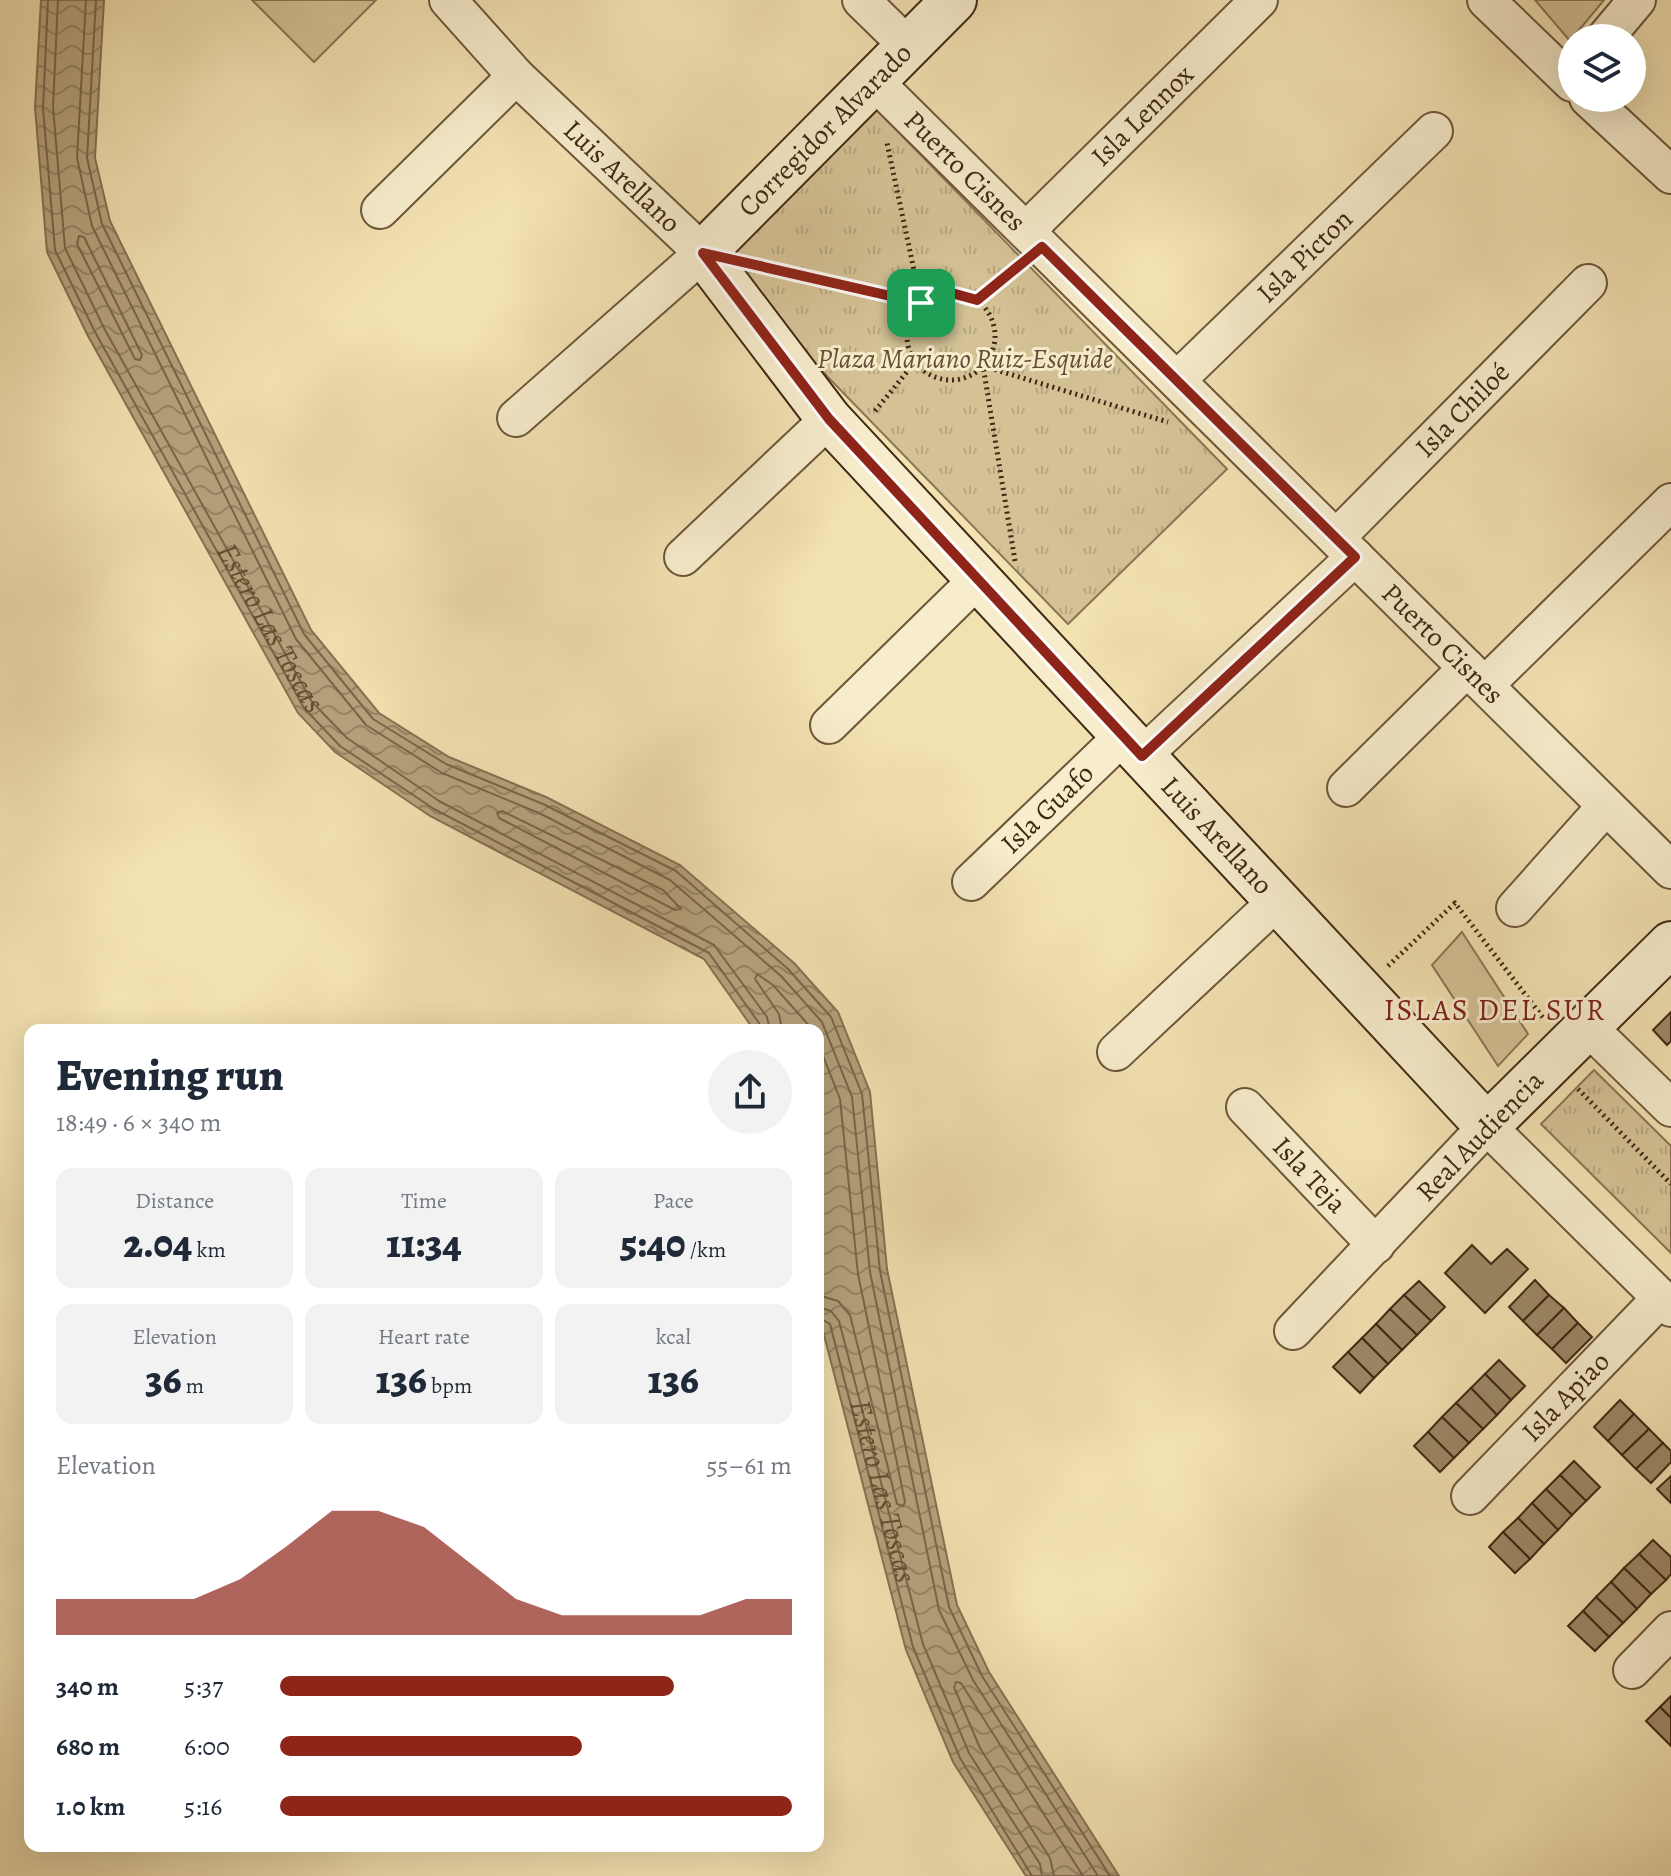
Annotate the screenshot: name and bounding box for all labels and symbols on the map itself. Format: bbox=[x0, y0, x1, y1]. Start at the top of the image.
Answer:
street label: Corregidor Alvarado bbox=[730, 35, 920, 225]
street label: Isla Lennox bbox=[1083, 56, 1203, 175]
street label: Puerto Cisnes bbox=[895, 102, 1034, 240]
street label: Luis Arellano bbox=[555, 111, 689, 241]
street label: Isla Picton bbox=[1249, 201, 1361, 311]
pin bbox=[887, 269, 955, 337]
park label: Plaza Mariano Ruiz-Esquide bbox=[817, 340, 1113, 378]
street label: Isla Chiloé bbox=[1407, 354, 1518, 466]
water label: Estero Las Toscas bbox=[207, 536, 332, 722]
street label: Puerto Cisnes bbox=[1373, 575, 1512, 713]
street label: Isla Guafo bbox=[993, 755, 1102, 862]
street label: Luis Arellano bbox=[1152, 768, 1281, 903]
district label: ISLAS DEL SUR bbox=[1384, 990, 1606, 1030]
street label: Real Audiencia bbox=[1408, 1062, 1552, 1210]
street label: Isla Teja bbox=[1264, 1129, 1355, 1222]
street label: Isla Apiao bbox=[1513, 1343, 1618, 1450]
water label: Estero Las Toscas bbox=[840, 1395, 926, 1587]

